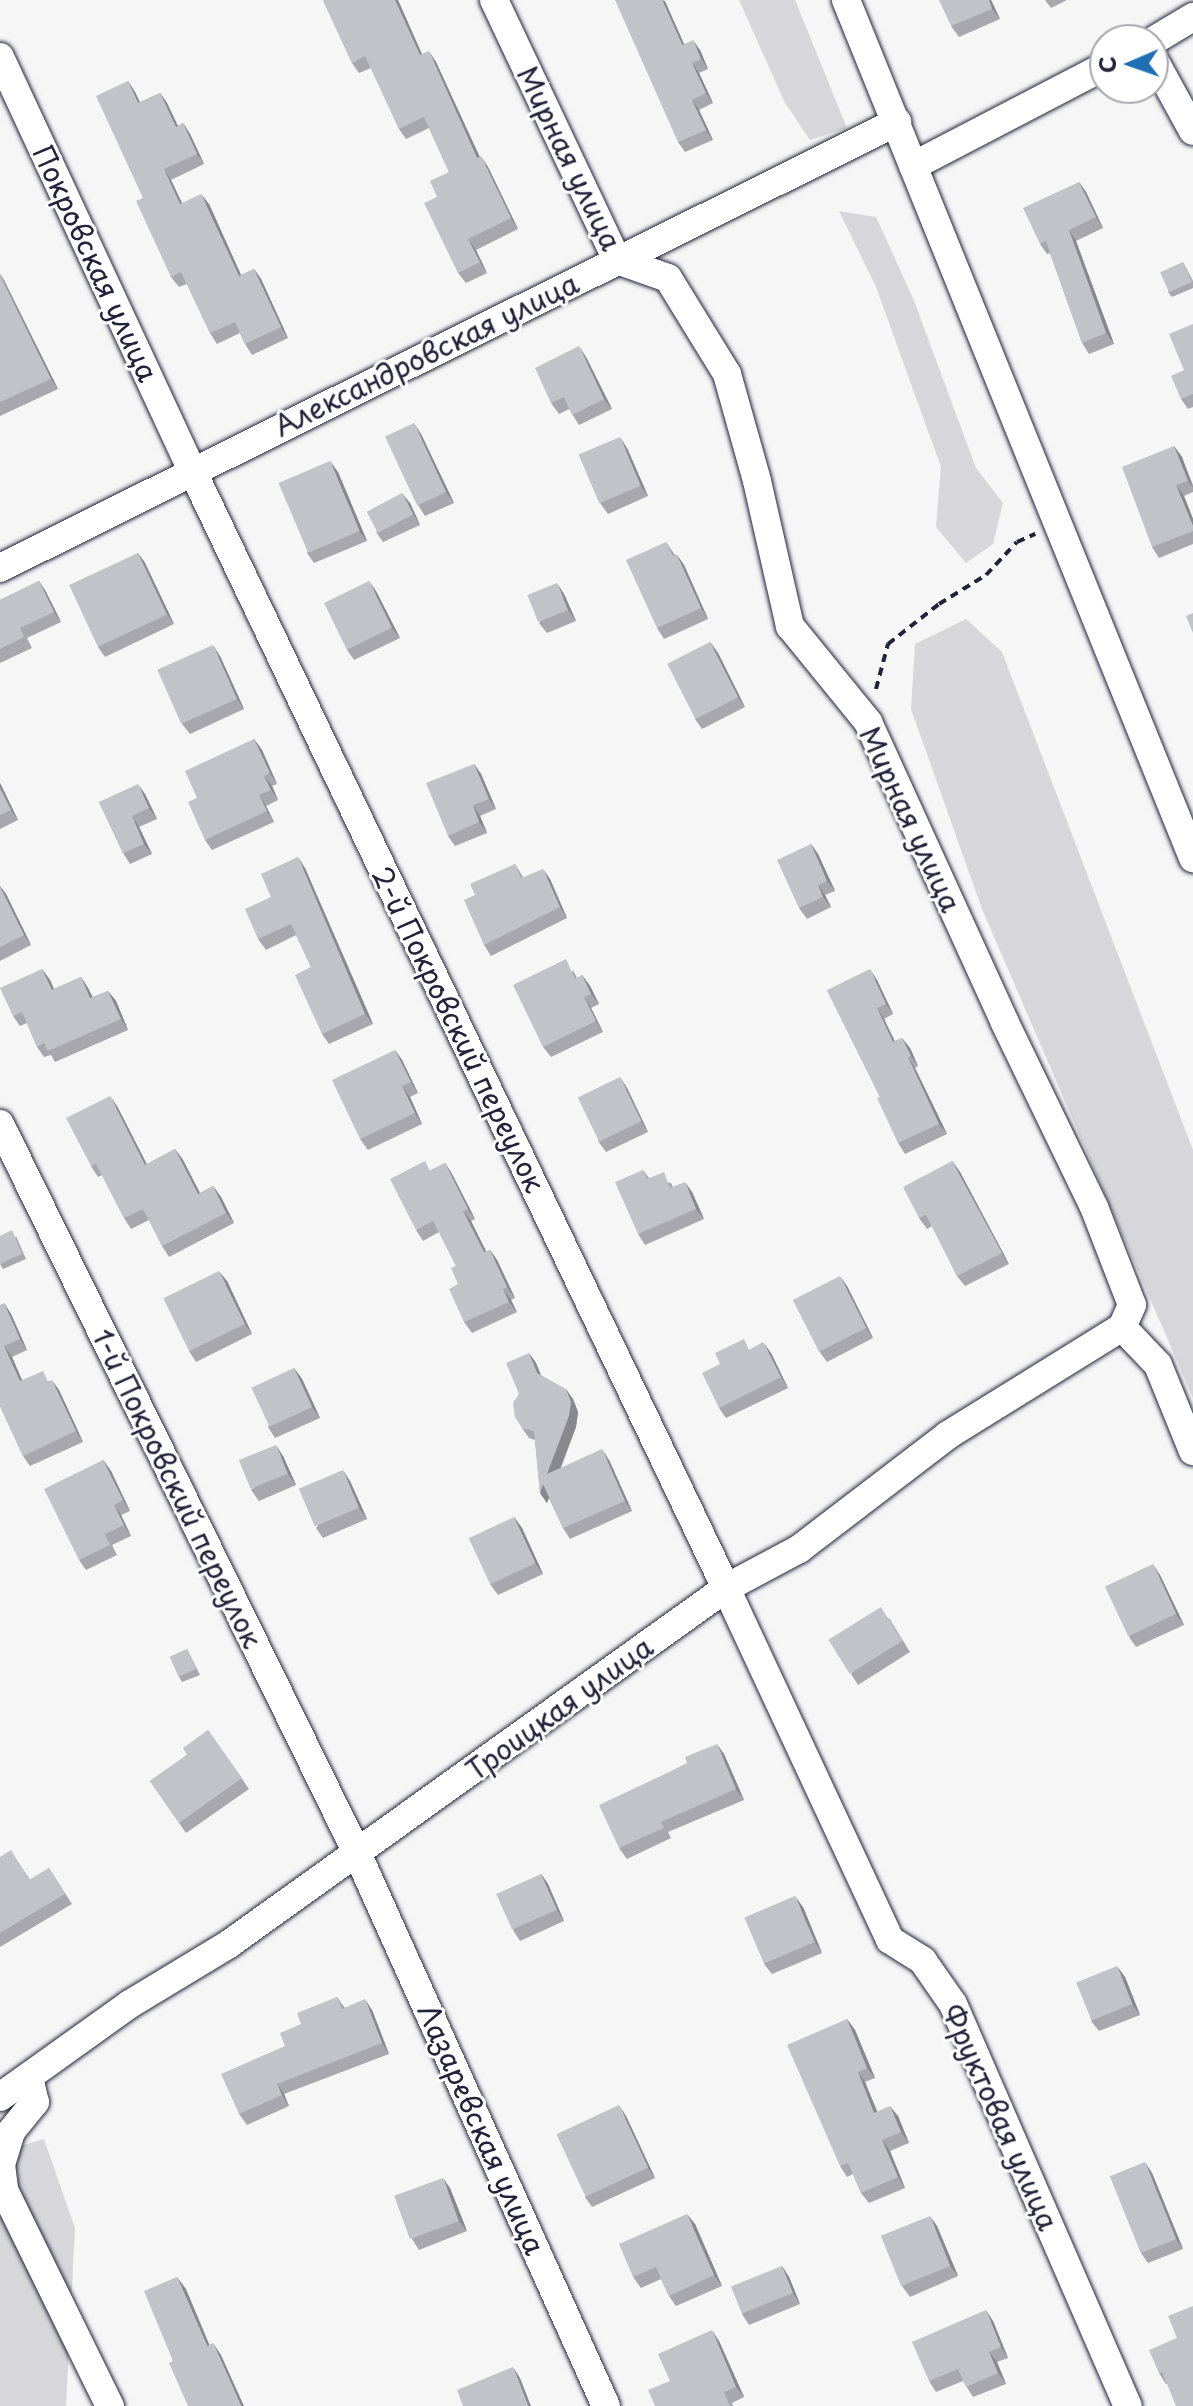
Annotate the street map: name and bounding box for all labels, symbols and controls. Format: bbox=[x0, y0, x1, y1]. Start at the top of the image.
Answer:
north arrow bbox=[1089, 24, 1169, 104]
text: С bbox=[1090, 56, 1123, 74]
street label: Мирная улица bbox=[511, 60, 629, 256]
street label: Покровская улица bbox=[26, 139, 166, 387]
street label: Александровская улица bbox=[268, 265, 584, 443]
street label: Мирная улица bbox=[853, 720, 969, 918]
street label: 2-й Покровский переулок bbox=[365, 860, 553, 1198]
street label: 1-й Покровский переулок bbox=[86, 1323, 270, 1653]
street label: Троицкая улица bbox=[459, 1629, 659, 1787]
street label: Лазаревская улица bbox=[411, 1998, 553, 2260]
street label: Фруктовая улица bbox=[936, 1998, 1066, 2236]

